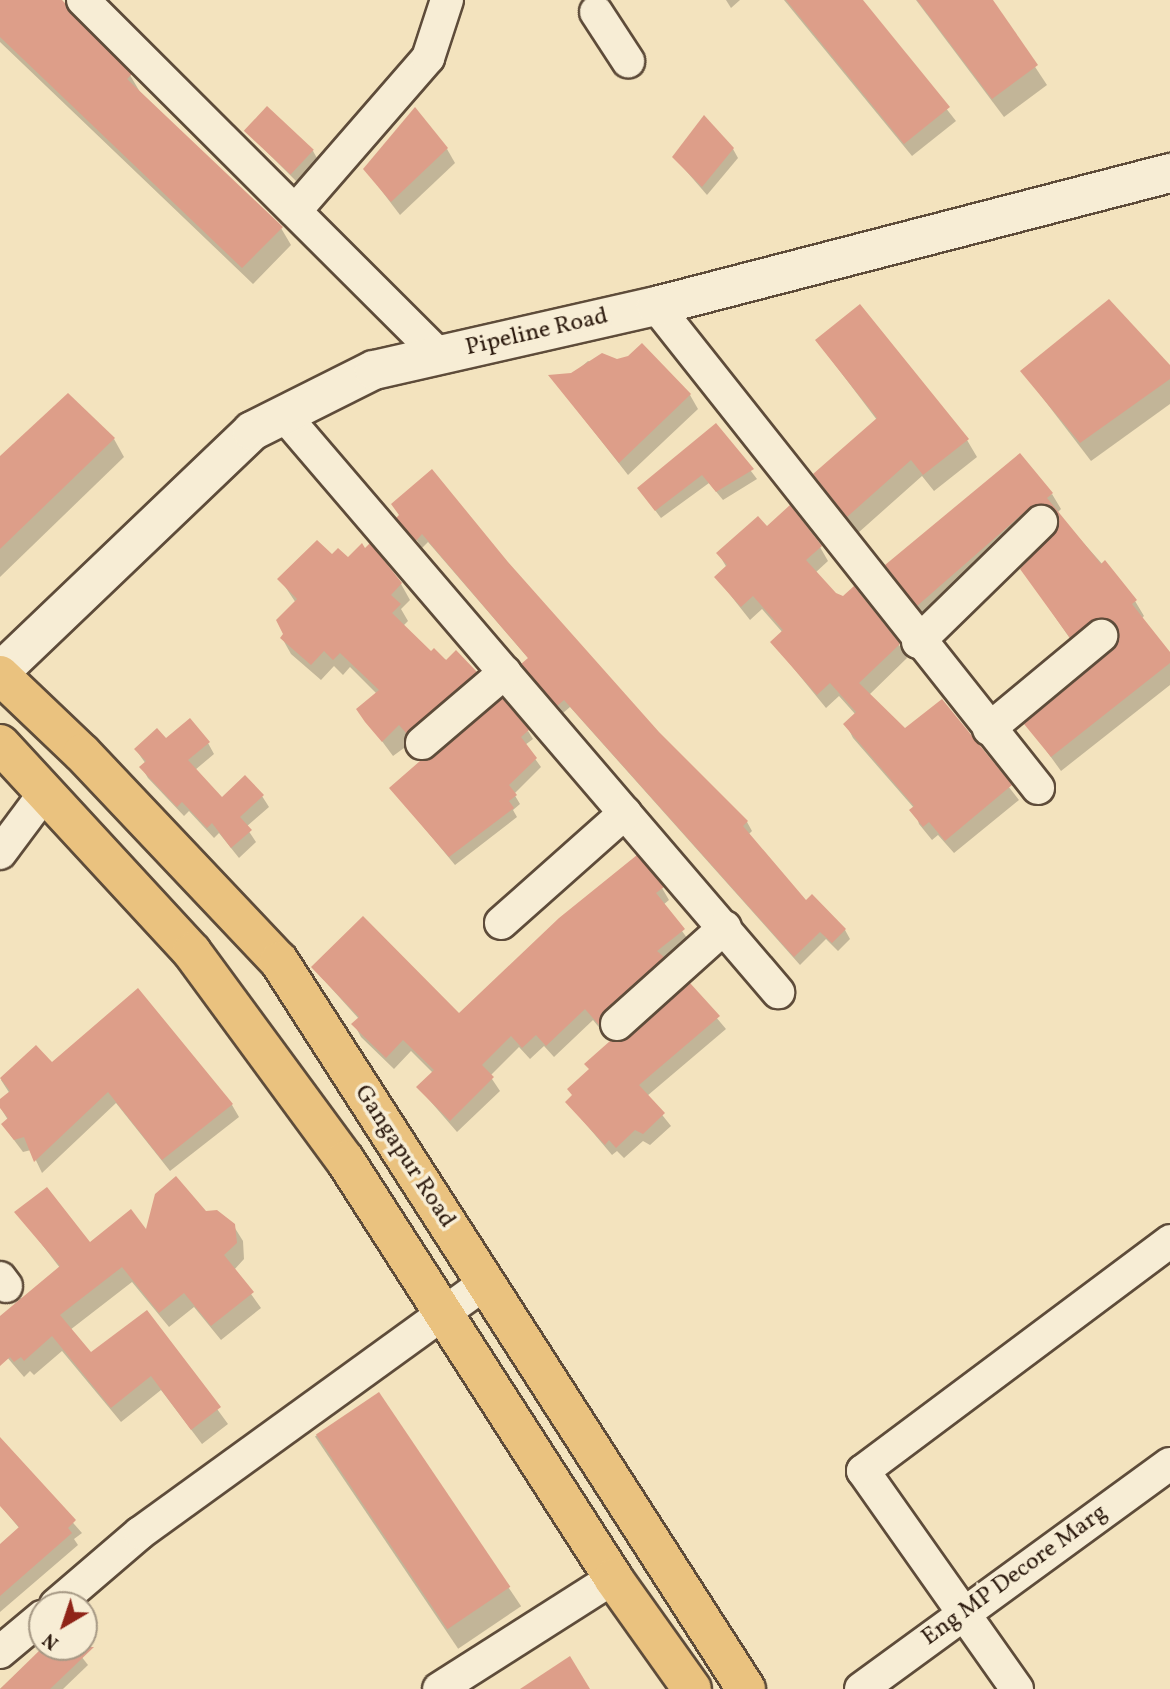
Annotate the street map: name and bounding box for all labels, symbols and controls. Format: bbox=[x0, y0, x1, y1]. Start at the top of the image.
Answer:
street label: Pipeline Road bbox=[463, 303, 611, 363]
street label: Gangapur Road bbox=[347, 1080, 461, 1234]
street label: Eng MP Decore Marg bbox=[917, 1499, 1113, 1653]
north arrow bbox=[28, 1591, 98, 1661]
text: N bbox=[38, 1626, 65, 1655]

